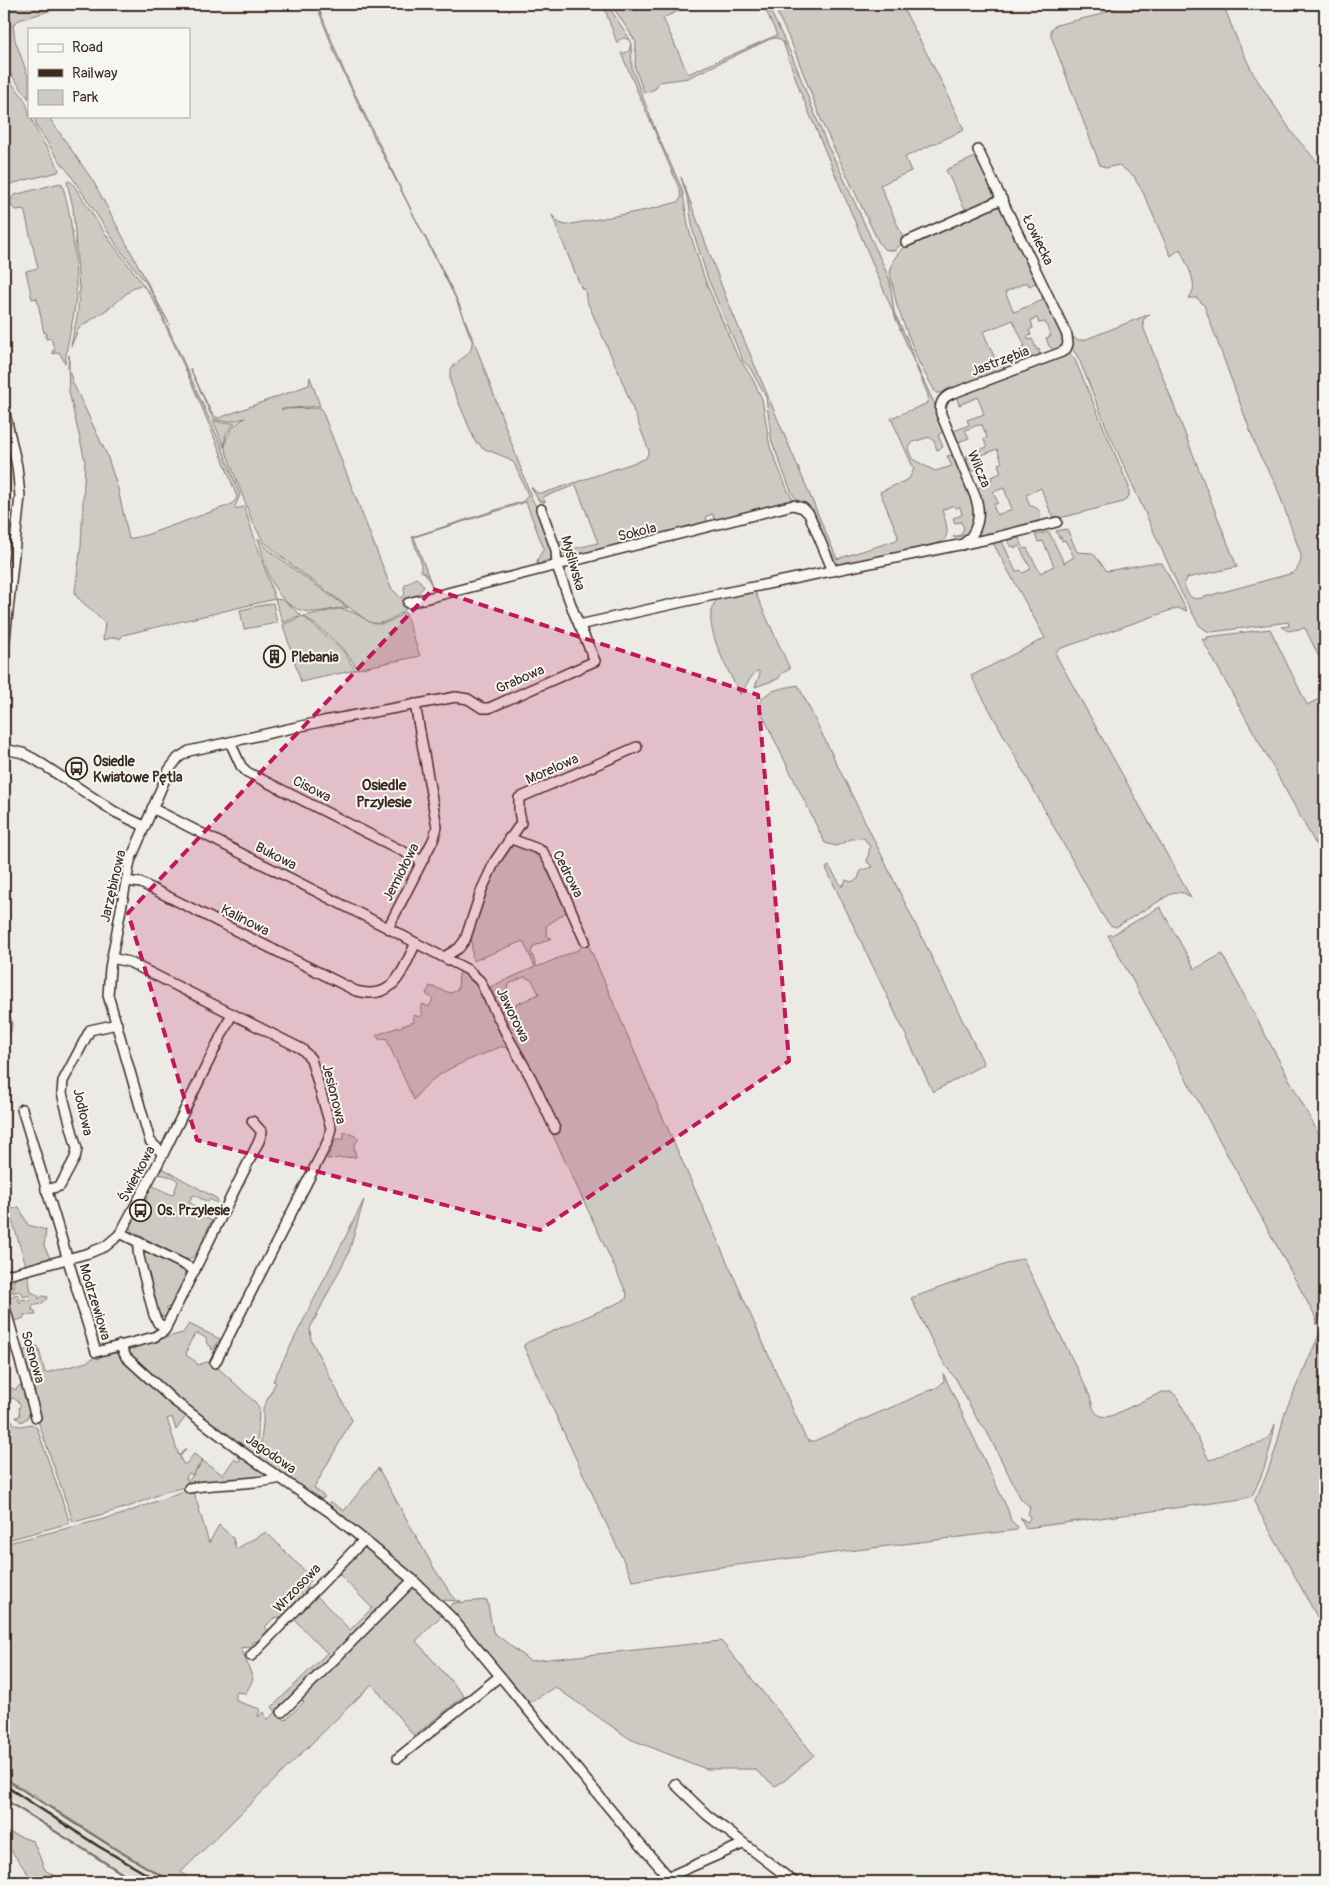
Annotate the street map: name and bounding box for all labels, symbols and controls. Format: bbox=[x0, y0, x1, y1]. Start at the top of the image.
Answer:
legend bbox=[28, 28, 190, 118]
text: Road bbox=[72, 38, 103, 57]
text: Railway bbox=[72, 64, 118, 83]
text: Park bbox=[72, 88, 99, 107]
street label: Łowiecka bbox=[1018, 211, 1057, 268]
street label: Jastrzębia bbox=[969, 342, 1031, 380]
street label: Wilcza bbox=[964, 448, 994, 490]
street label: Sokola bbox=[616, 519, 658, 545]
street label: Myśliwska bbox=[557, 534, 589, 592]
building icon: Plebania bbox=[263, 645, 287, 669]
place label: Plebania bbox=[291, 649, 339, 666]
street label: Grabowa bbox=[493, 661, 547, 697]
street label: Morelowa bbox=[523, 750, 581, 788]
place label: Osiedle Kwiatowe Pętla bbox=[93, 753, 183, 786]
bus stop icon: Osiedle Kwiatowe Pętla bbox=[65, 757, 89, 781]
street label: Cisowa bbox=[290, 772, 334, 806]
district label: Osiedle Przylesie bbox=[356, 776, 412, 812]
street label: Bukowa bbox=[252, 838, 300, 874]
street label: Jemiołowa bbox=[379, 840, 423, 904]
street label: Jarzębinowa bbox=[96, 848, 130, 924]
street label: Cedrowa bbox=[549, 848, 587, 900]
street label: Kalinowa bbox=[218, 901, 272, 939]
street label: Jaworowa bbox=[493, 985, 533, 1045]
street label: Jesionowa bbox=[318, 1062, 350, 1126]
street label: Jodłowa bbox=[69, 1087, 97, 1137]
street label: Świerkowa bbox=[114, 1142, 159, 1205]
bus stop icon: Os. Przylesie bbox=[129, 1198, 153, 1222]
place label: Os. Przylesie bbox=[157, 1202, 231, 1219]
street label: Modrzewiowa bbox=[75, 1262, 115, 1342]
street label: Sosnowa bbox=[17, 1329, 49, 1385]
street label: Jagodowa bbox=[242, 1430, 300, 1478]
street label: Wrzosowa bbox=[270, 1560, 324, 1616]

